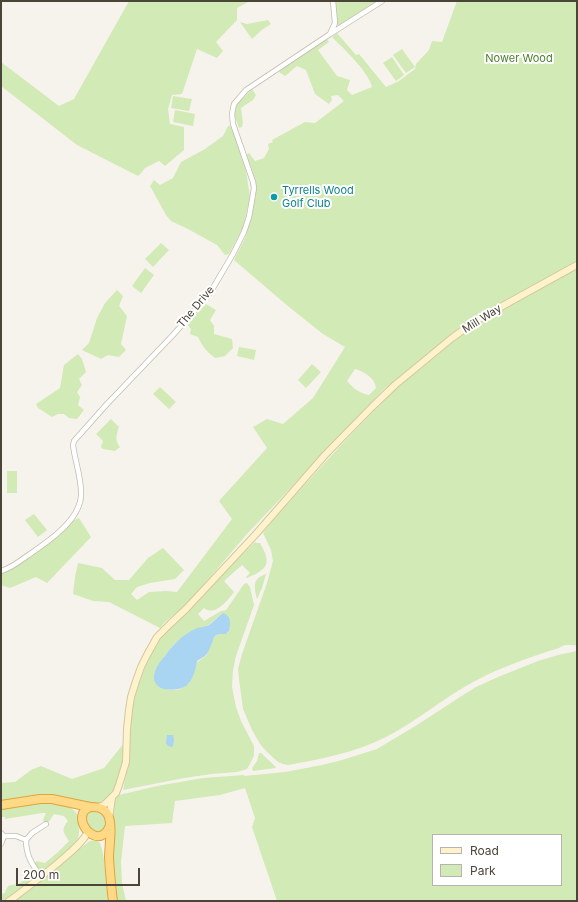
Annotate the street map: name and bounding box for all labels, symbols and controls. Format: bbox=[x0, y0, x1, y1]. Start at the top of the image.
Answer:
park label: Nower Wood bbox=[485, 52, 553, 66]
place label: Tyrrells Wood Golf Club bbox=[282, 184, 354, 210]
marker: Tyrrells Wood Golf Club bbox=[269, 192, 279, 202]
street label: The Drive bbox=[175, 283, 217, 331]
street label: Mill Way bbox=[460, 302, 504, 336]
legend bbox=[432, 834, 562, 886]
text: Road bbox=[470, 843, 499, 858]
scale bar bbox=[18, 860, 142, 886]
text: Park bbox=[470, 863, 496, 878]
text: 200 m bbox=[23, 867, 59, 882]

